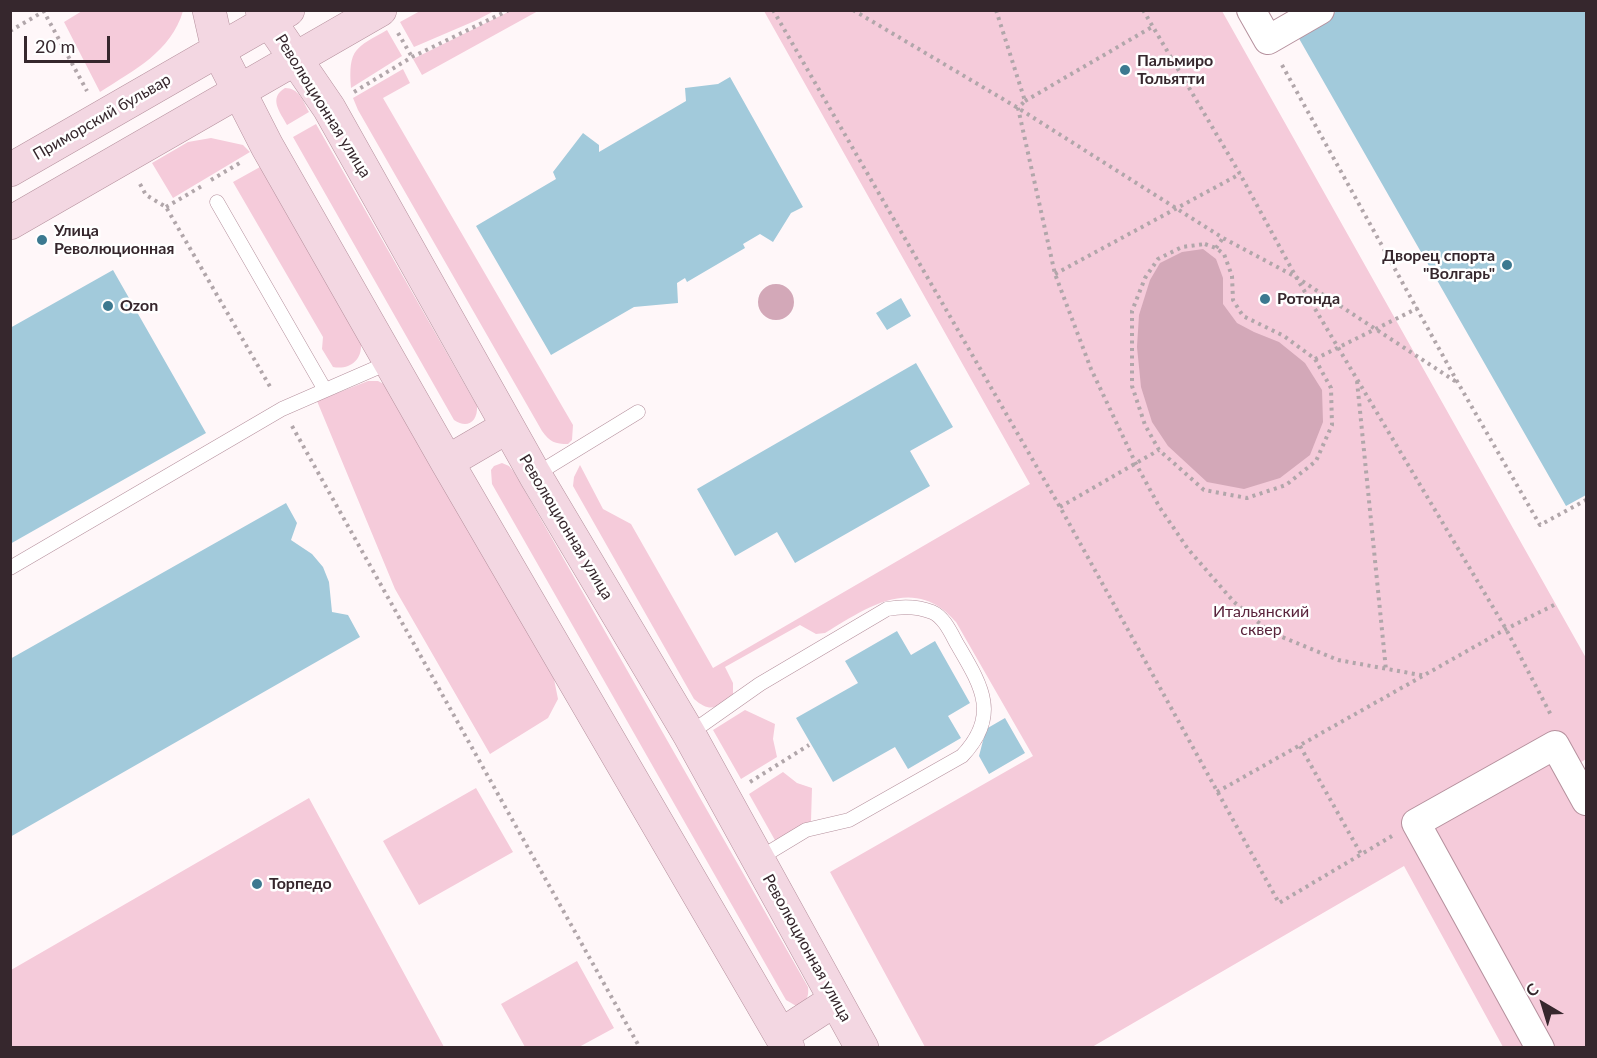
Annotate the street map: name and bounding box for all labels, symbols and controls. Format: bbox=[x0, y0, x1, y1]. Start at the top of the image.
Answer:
scale bar bbox=[27, 24, 112, 62]
street label: Революционная улица bbox=[271, 31, 375, 181]
text: 20 m bbox=[35, 35, 75, 57]
place label: Пальмиро Тольятти bbox=[1137, 51, 1213, 89]
marker: Пальмиро Тольятти bbox=[1118, 63, 1132, 77]
street label: Приморский бульвар bbox=[30, 70, 174, 164]
place label: Улица Революционная bbox=[54, 221, 174, 259]
marker: Улица Революционная bbox=[35, 233, 49, 247]
place label: Дворец спорта "Волгарь" bbox=[1382, 246, 1495, 284]
marker: Дворец спорта "Волгарь" bbox=[1500, 258, 1514, 272]
place label: Ротонда bbox=[1277, 289, 1340, 309]
marker: Ротонда bbox=[1258, 292, 1272, 306]
place label: Ozon bbox=[120, 296, 158, 316]
marker: Ozon bbox=[101, 299, 115, 313]
street label: Революционная улица bbox=[515, 451, 617, 603]
park label: Итальянский сквер bbox=[1213, 602, 1309, 640]
street label: Революционная улица bbox=[758, 871, 856, 1025]
place label: Торпедо bbox=[269, 874, 332, 894]
marker: Торпедо bbox=[250, 877, 264, 891]
north arrow bbox=[1513, 974, 1573, 1034]
text: С bbox=[1522, 979, 1542, 1000]

